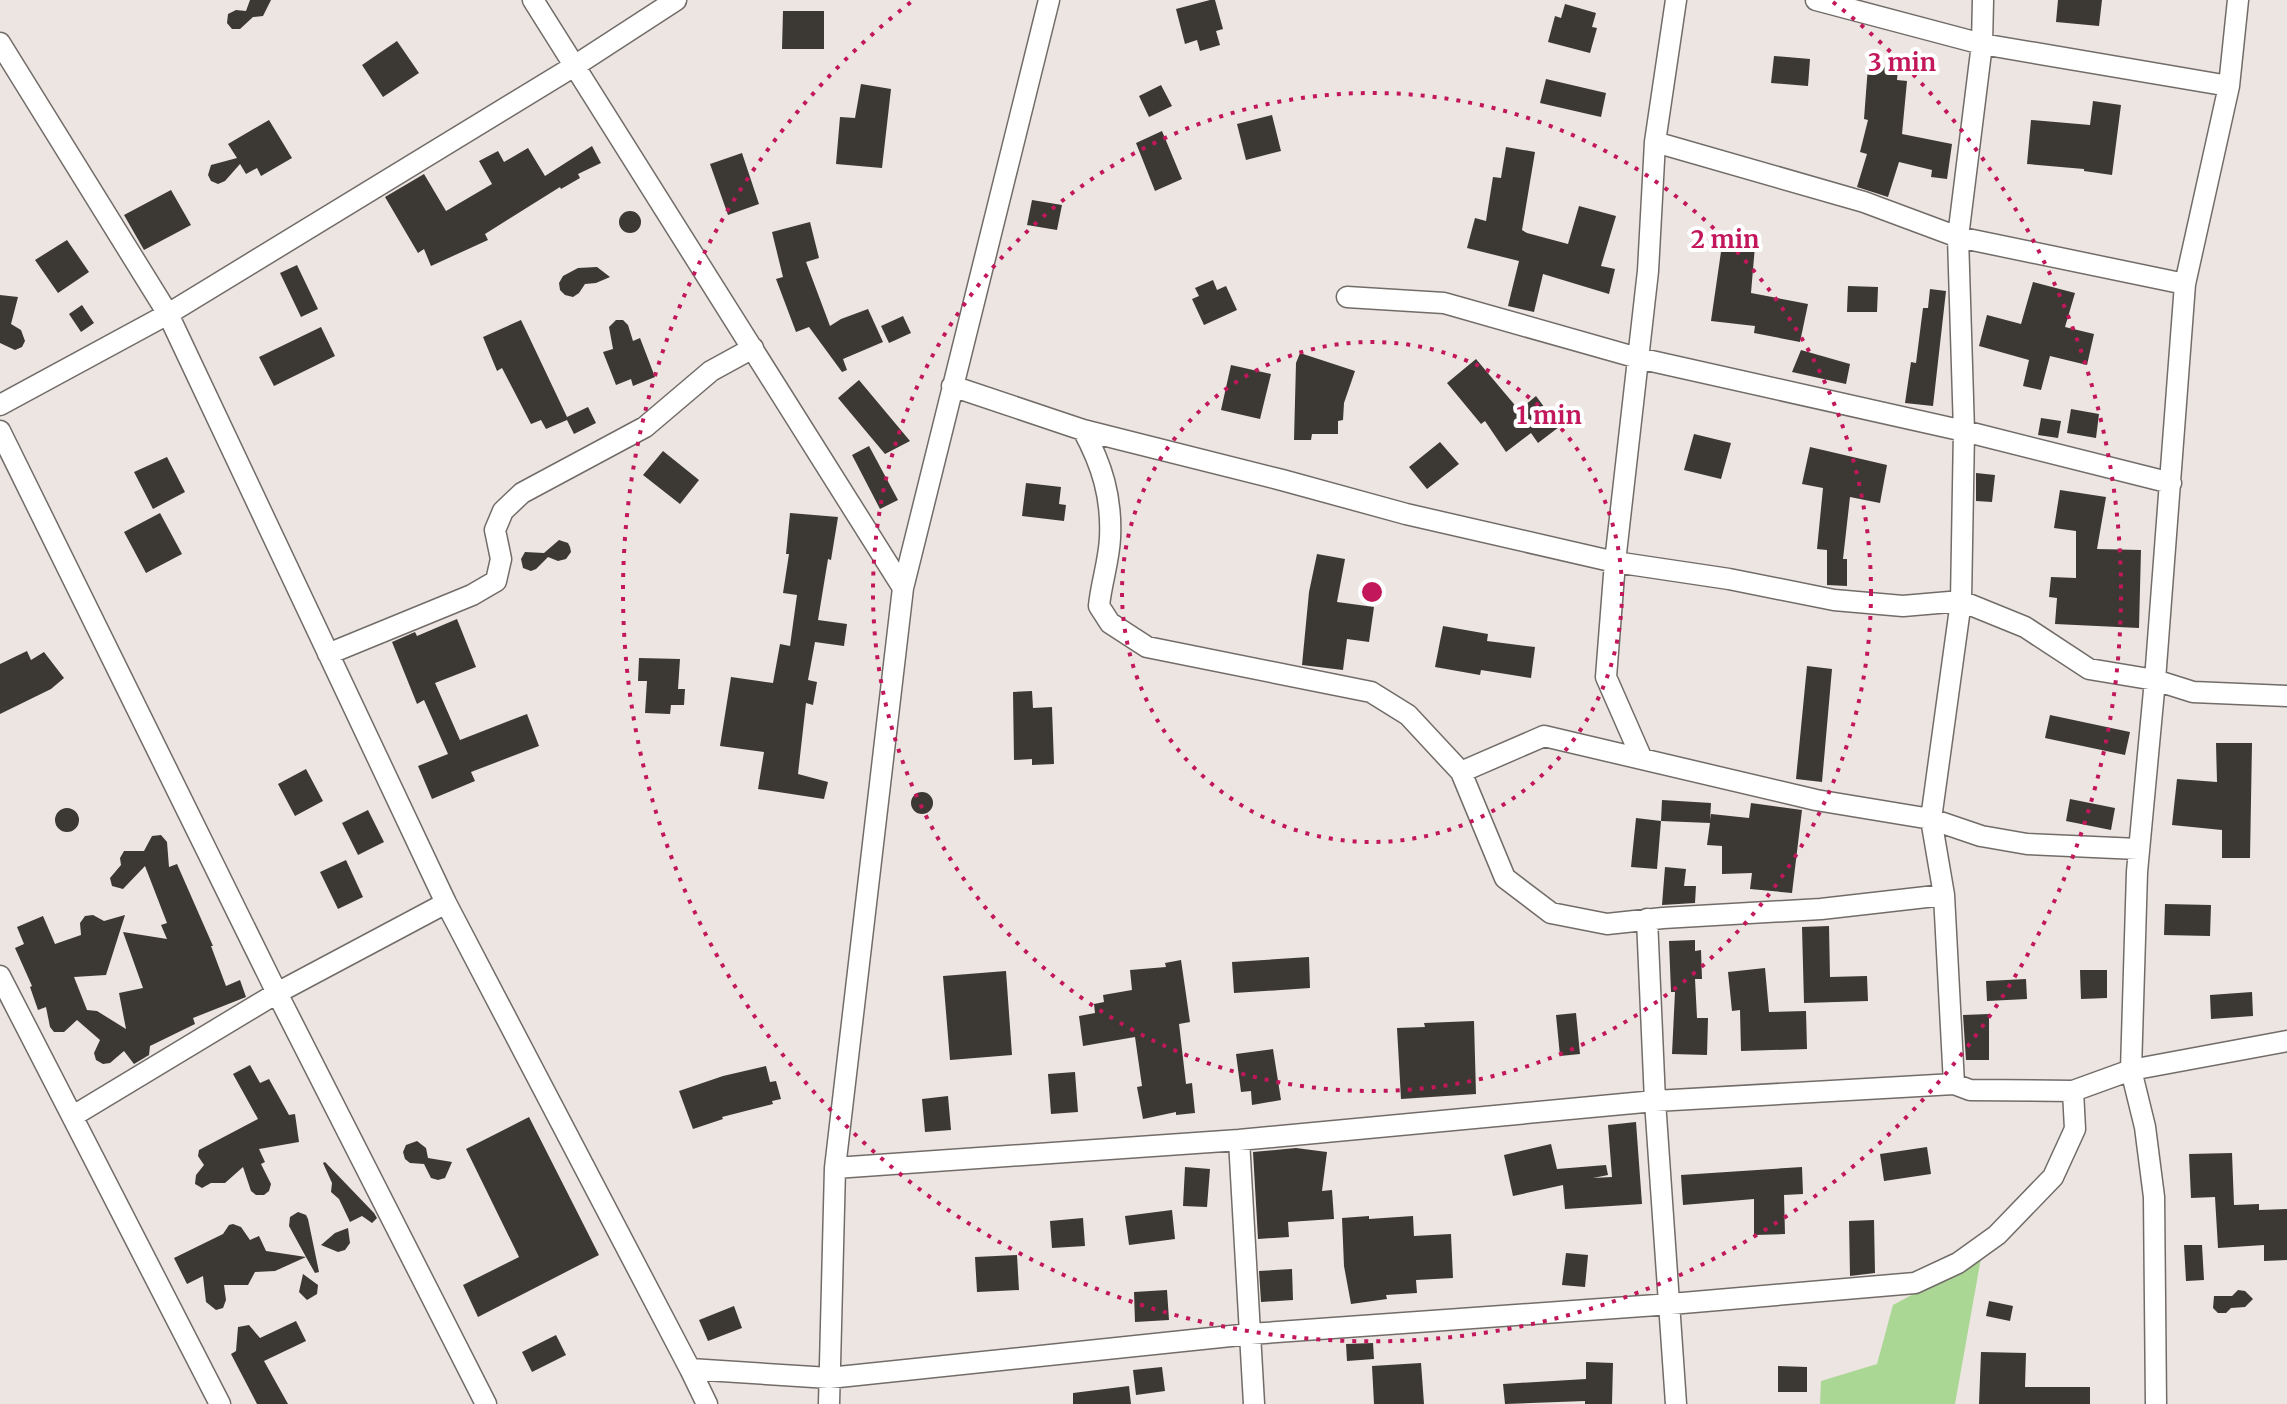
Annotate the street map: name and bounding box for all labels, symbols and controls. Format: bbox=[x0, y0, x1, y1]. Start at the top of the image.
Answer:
text: 3 min bbox=[1868, 47, 1936, 78]
text: 2 min bbox=[1691, 224, 1759, 255]
text: 1 min bbox=[1516, 400, 1582, 431]
centre of rings bbox=[1358, 578, 1386, 606]

